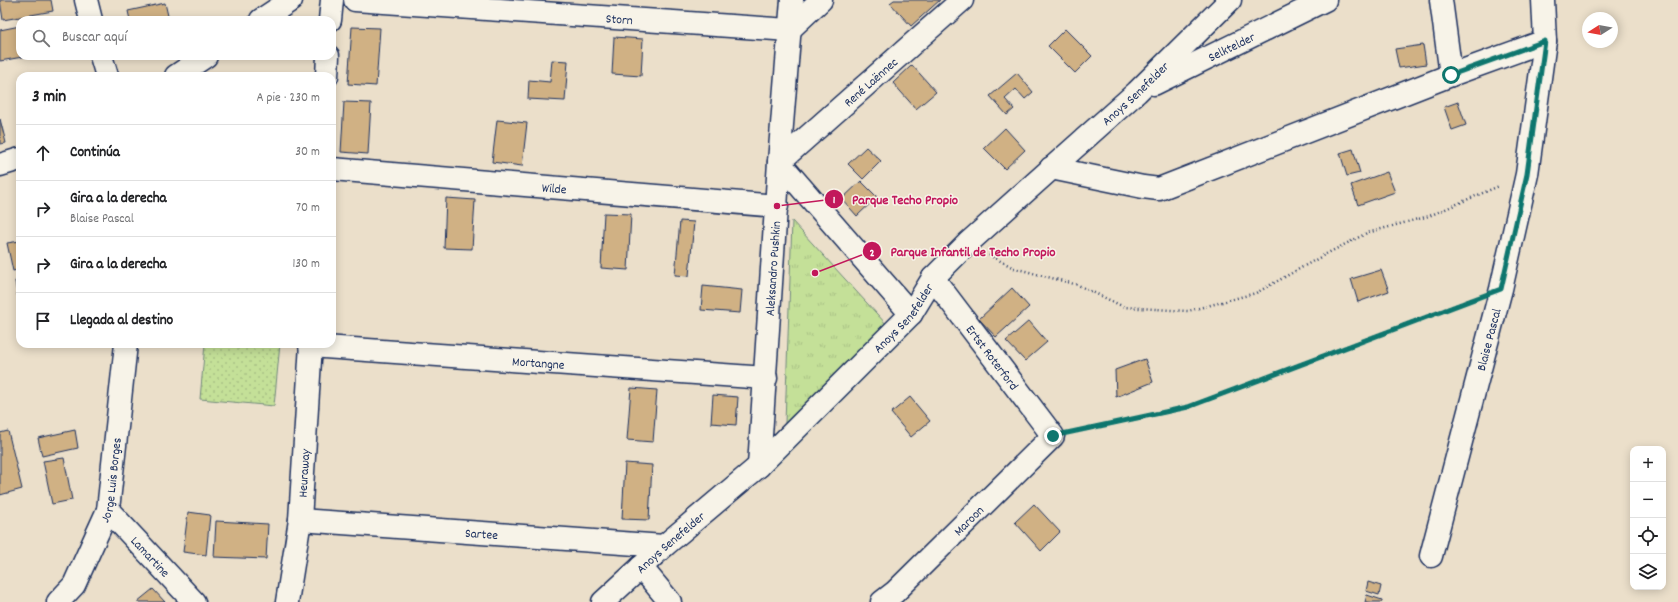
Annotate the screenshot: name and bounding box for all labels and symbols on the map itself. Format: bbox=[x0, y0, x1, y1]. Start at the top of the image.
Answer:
street label: Storn bbox=[605, 10, 633, 31]
north arrow bbox=[1582, 12, 1618, 48]
street label: Selktelder bbox=[1206, 29, 1259, 68]
street label: René Laënnec bbox=[840, 54, 903, 112]
street label: Anoys Senefelder bbox=[1099, 58, 1174, 131]
route start bbox=[1442, 66, 1460, 84]
street label: Wilde bbox=[541, 179, 567, 200]
callout: Parque Techo Propio bbox=[824, 186, 966, 212]
text: Parque Techo Propio bbox=[852, 191, 958, 211]
text: 1 bbox=[833, 192, 836, 209]
street label: Aleksandro Pushkin bbox=[762, 220, 787, 317]
callout: Parque Infantil de Techo Propio bbox=[862, 238, 1063, 264]
text: Parque Infantil de Techo Propio bbox=[891, 243, 1055, 263]
text: 2 bbox=[869, 245, 875, 262]
street label: Anoys Senefelder bbox=[870, 280, 940, 359]
street label: Blaise Pascal bbox=[1473, 307, 1508, 373]
street label: Ertst Roterford bbox=[960, 322, 1022, 395]
street label: Mortangne bbox=[511, 353, 565, 376]
route end bbox=[1044, 427, 1062, 445]
street label: Jorge Luis Borges bbox=[97, 437, 128, 526]
street label: Heuraway bbox=[294, 448, 316, 498]
street label: Maroon bbox=[950, 502, 989, 541]
street label: Anoys Senefelder bbox=[633, 508, 710, 579]
street label: Sartee bbox=[464, 525, 499, 546]
street label: Lamartine bbox=[125, 533, 173, 583]

